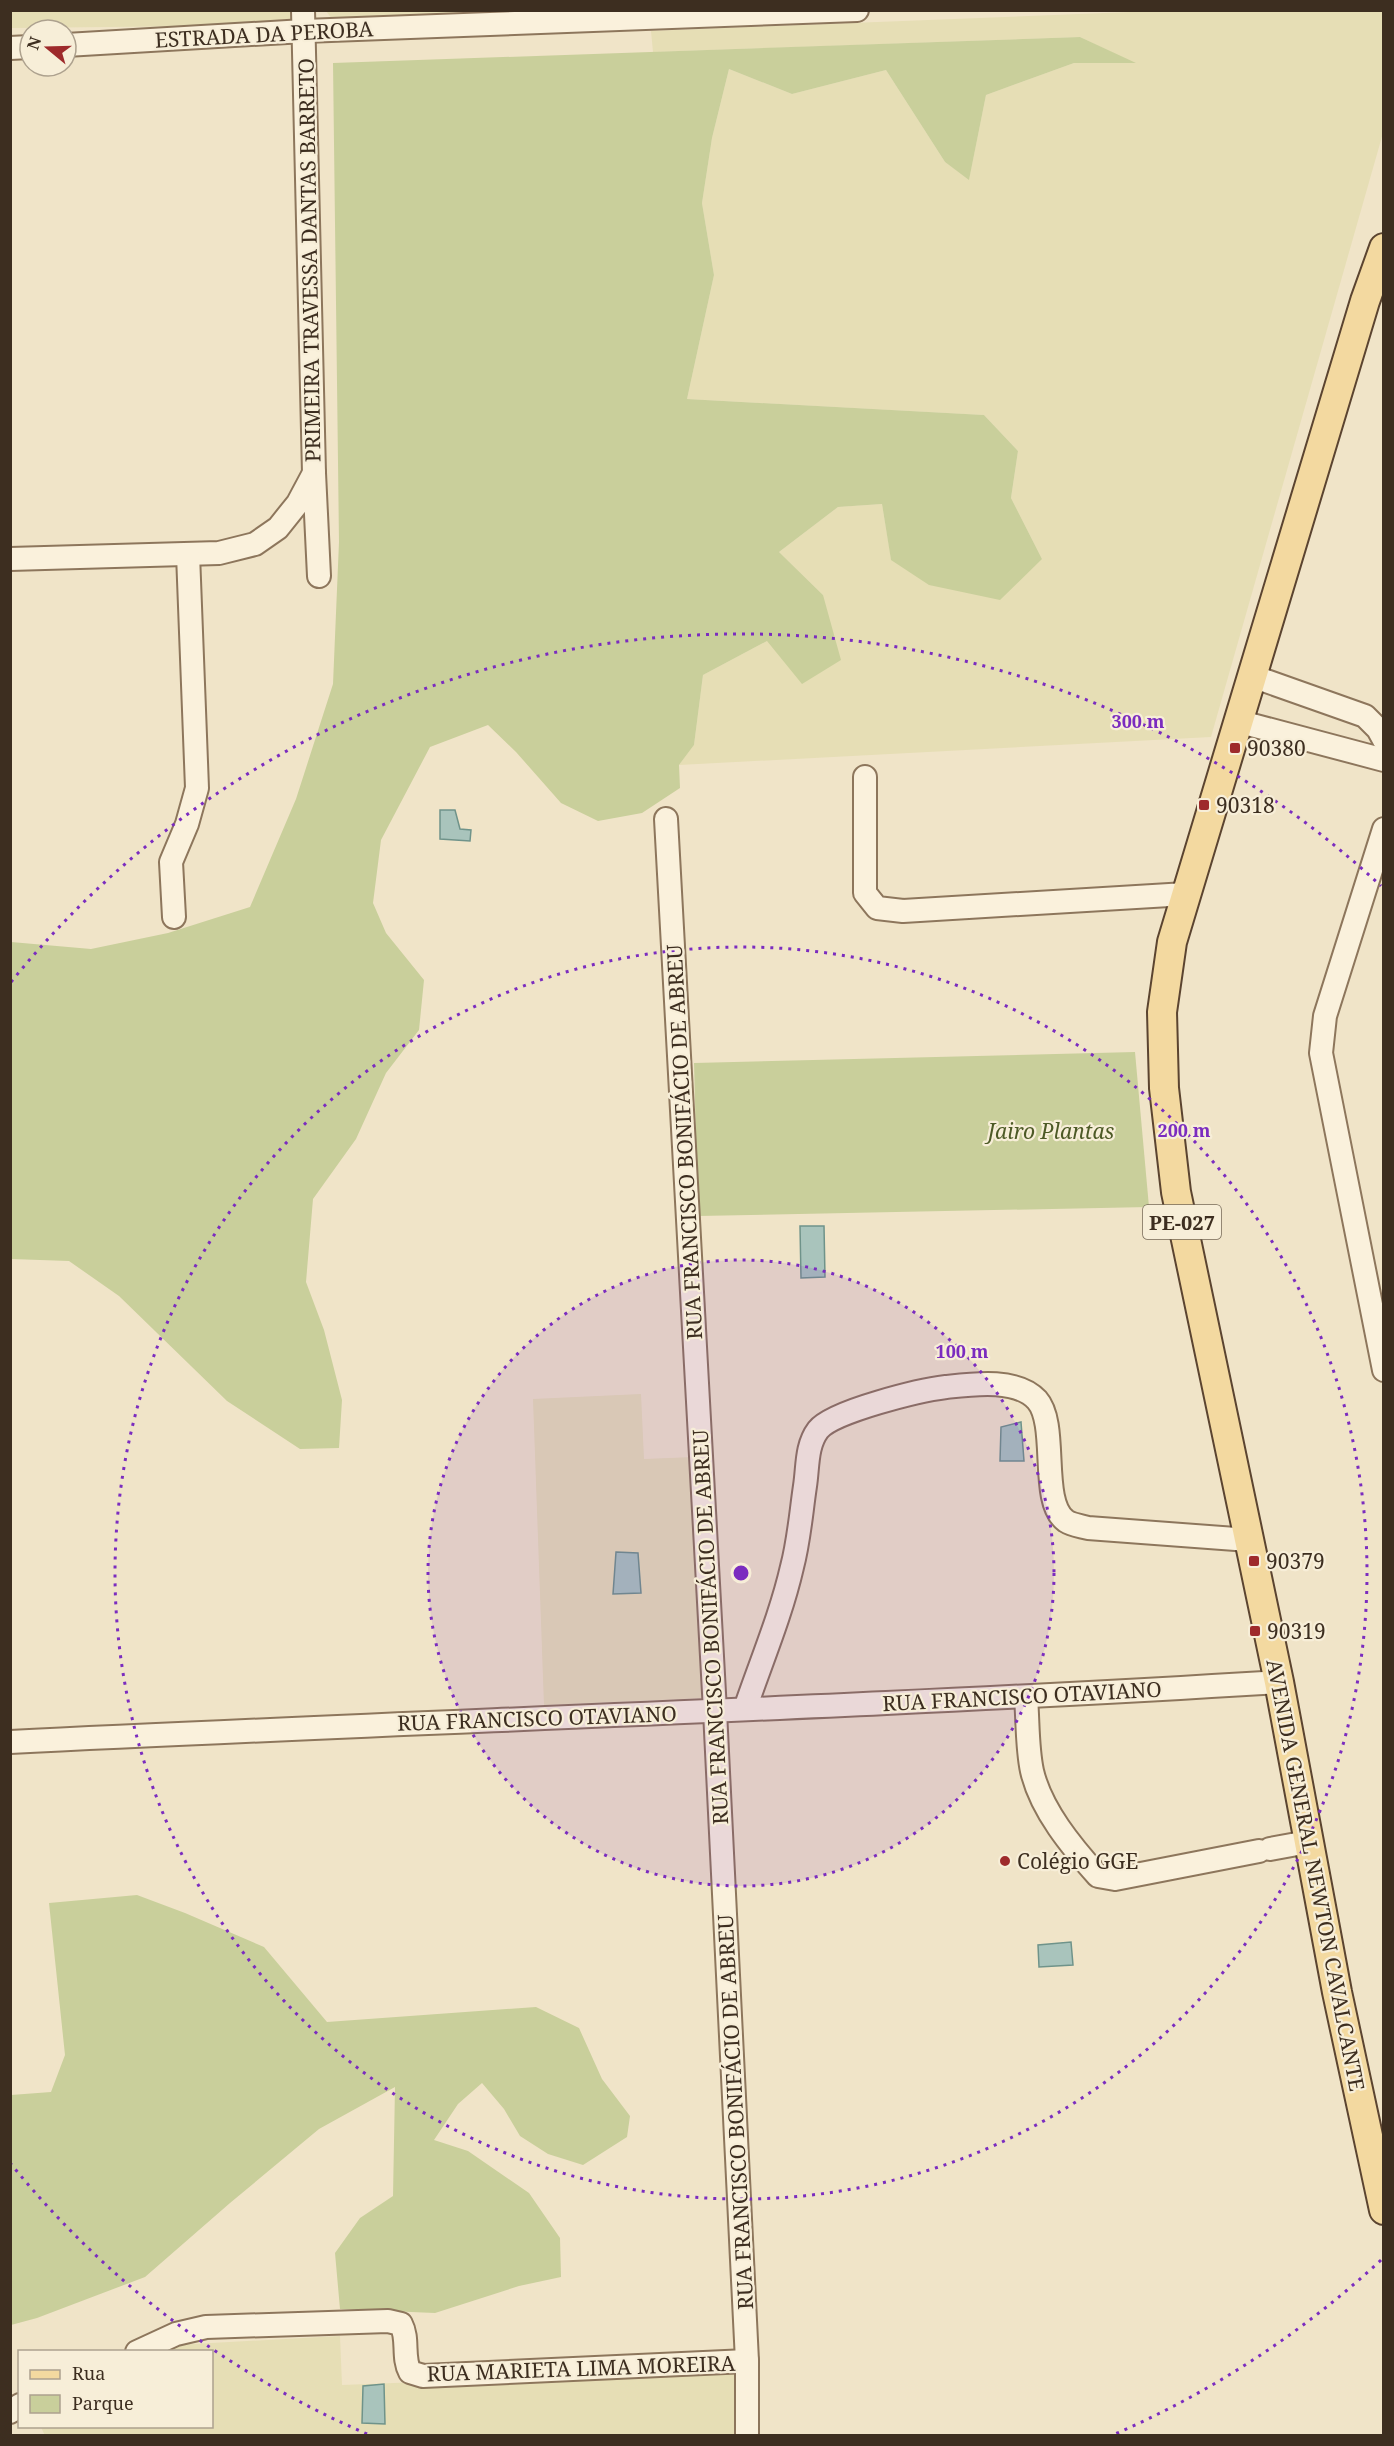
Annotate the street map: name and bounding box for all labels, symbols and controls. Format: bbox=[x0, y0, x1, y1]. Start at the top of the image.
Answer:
street label: ESTRADA DA PEROBA bbox=[154, 14, 374, 54]
north arrow bbox=[18, 18, 78, 78]
text: N bbox=[21, 33, 46, 53]
street label: PRIMEIRA TRAVESSA DANTAS BARRETO bbox=[291, 58, 327, 462]
text: 300 m bbox=[1112, 709, 1165, 733]
place label: 90380 bbox=[1247, 734, 1306, 762]
marker: 90380 bbox=[1228, 741, 1242, 755]
place label: 90318 bbox=[1216, 791, 1275, 819]
marker: 90318 bbox=[1197, 798, 1211, 812]
street label: RUA FRANCISCO BONIFÁCIO DE ABREU bbox=[660, 944, 708, 1340]
park label: Jairo Plantas bbox=[984, 1117, 1115, 1145]
text: 200 m bbox=[1158, 1118, 1211, 1142]
road number: PE-027 bbox=[1143, 1205, 1221, 1239]
text: 100 m bbox=[936, 1339, 989, 1363]
street label: RUA FRANCISCO BONIFÁCIO DE ABREU bbox=[686, 1429, 734, 1825]
place label: 90379 bbox=[1266, 1547, 1325, 1575]
marker: 90379 bbox=[1247, 1554, 1261, 1568]
centre of rings bbox=[731, 1563, 751, 1583]
place label: 90319 bbox=[1267, 1617, 1326, 1645]
marker: 90319 bbox=[1248, 1624, 1262, 1638]
street label: AVENIDA GENERAL NEWTON CAVALCANTE bbox=[1260, 1656, 1372, 2094]
street label: RUA FRANCISCO OTAVIANO bbox=[882, 1675, 1162, 1717]
street label: RUA FRANCISCO OTAVIANO bbox=[397, 1699, 677, 1737]
place label: Colégio GGE bbox=[1017, 1847, 1138, 1875]
marker: Colégio GGE bbox=[998, 1854, 1012, 1868]
street label: RUA FRANCISCO BONIFÁCIO DE ABREU bbox=[711, 1914, 759, 2310]
street label: RUA MARIETA LIMA MOREIRA bbox=[426, 2349, 736, 2387]
legend bbox=[18, 2350, 213, 2428]
text: Rua bbox=[72, 2361, 105, 2385]
text: Parque bbox=[72, 2391, 134, 2415]

